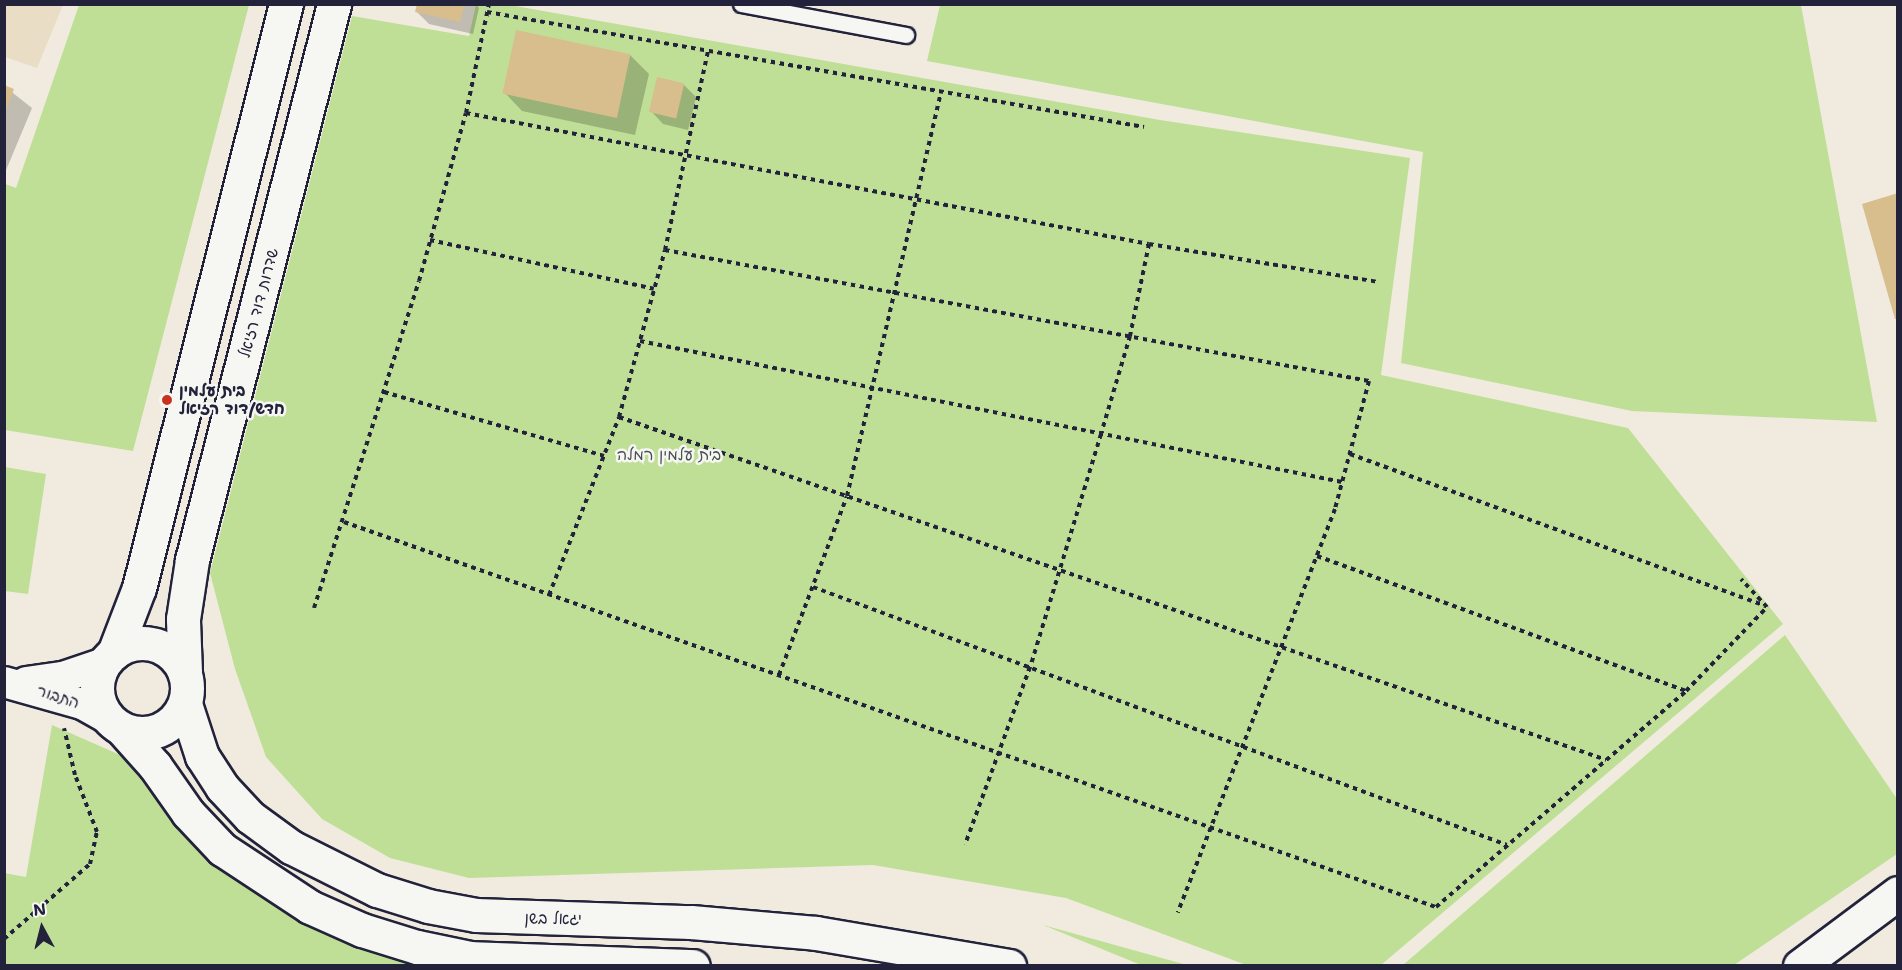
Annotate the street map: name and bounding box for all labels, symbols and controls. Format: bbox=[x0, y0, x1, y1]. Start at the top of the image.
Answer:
street label: שדרות דוד רזיאל bbox=[235, 246, 283, 360]
place label: בית עלמין חדש/דוד רזיאל bbox=[179, 381, 285, 419]
marker: בית עלמין חדש/דוד רזיאל bbox=[160, 393, 174, 407]
park label: בית עלמין רמלה bbox=[617, 445, 721, 465]
street label: התבור bbox=[34, 681, 82, 713]
north arrow bbox=[12, 898, 72, 958]
text: N bbox=[32, 898, 47, 921]
street label: יגאל בשן bbox=[524, 909, 582, 929]

